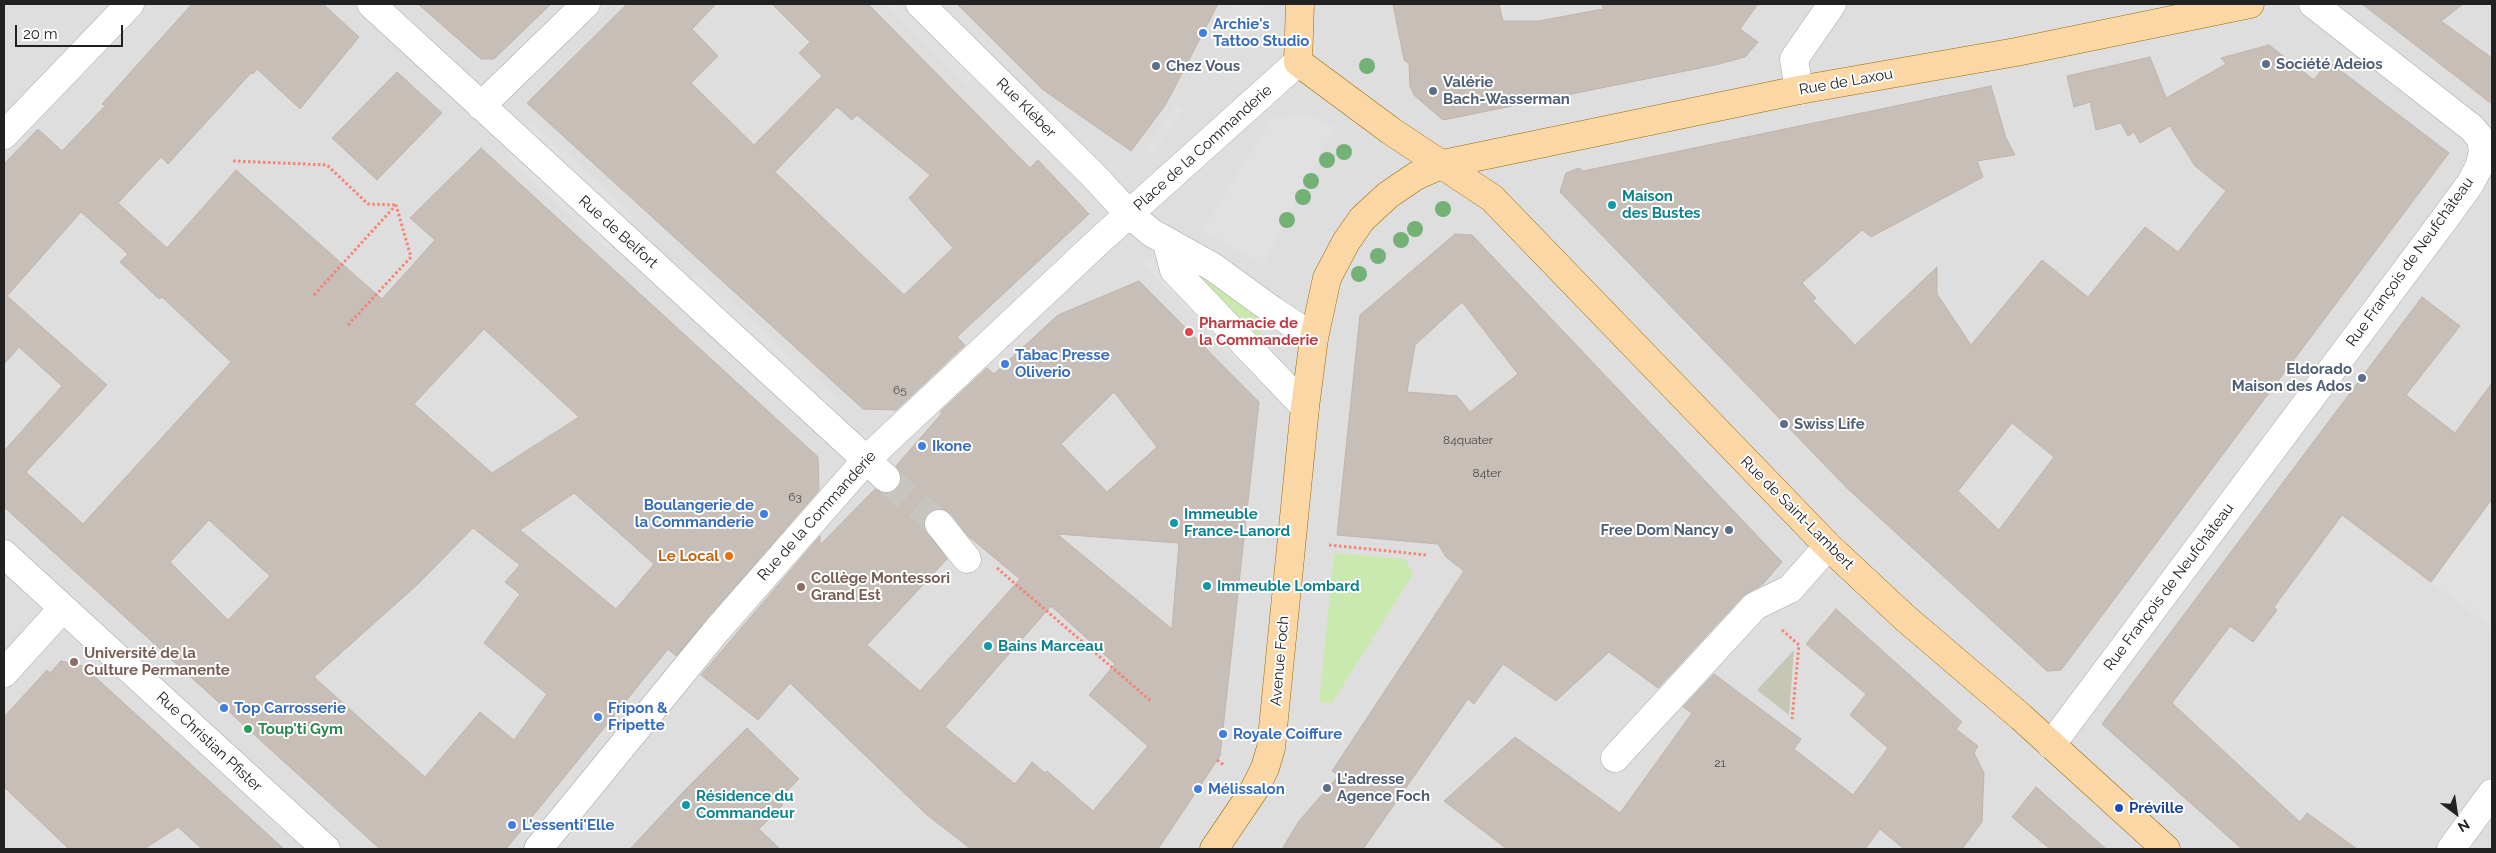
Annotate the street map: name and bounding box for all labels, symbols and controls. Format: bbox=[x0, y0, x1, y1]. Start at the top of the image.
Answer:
scale bar bbox=[18, 15, 125, 47]
place label: Archie's Tattoo Studio bbox=[1213, 15, 1309, 50]
text: 20 m bbox=[23, 25, 58, 43]
marker: Archie's Tattoo Studio bbox=[1197, 27, 1209, 39]
place label: Société Adeios bbox=[2276, 55, 2383, 73]
place label: Chez Vous bbox=[1166, 57, 1240, 75]
marker: Société Adeios bbox=[2260, 58, 2272, 70]
marker: Chez Vous bbox=[1150, 60, 1162, 72]
street label: Rue de Laxou bbox=[1798, 65, 1894, 99]
place label: Valérie Bach-Wasserman bbox=[1443, 73, 1570, 108]
street label: Rue Kléber bbox=[992, 74, 1060, 142]
street label: Place de la Commanderie bbox=[1130, 81, 1276, 215]
marker: Valérie Bach-Wasserman bbox=[1427, 85, 1439, 97]
street label: Rue François de Neufchâteau bbox=[2343, 174, 2477, 350]
place label: Maison des Bustes bbox=[1622, 187, 1701, 222]
street label: Rue de Belfort bbox=[575, 192, 661, 272]
marker: Maison des Bustes bbox=[1606, 199, 1618, 211]
place label: Pharmacie de la Commanderie bbox=[1199, 314, 1318, 349]
marker: Pharmacie de la Commanderie bbox=[1183, 326, 1195, 338]
place label: Tabac Presse Oliverio bbox=[1015, 346, 1110, 381]
marker: Tabac Presse Oliverio bbox=[999, 358, 1011, 370]
place label: Eldorado Maison des Ados bbox=[2232, 360, 2352, 395]
marker: Eldorado Maison des Ados bbox=[2356, 372, 2368, 384]
house number: 65 bbox=[893, 383, 907, 397]
place label: Swiss Life bbox=[1794, 415, 1865, 433]
marker: Swiss Life bbox=[1778, 418, 1790, 430]
house number: 84quater bbox=[1443, 433, 1493, 447]
place label: Ikone bbox=[932, 437, 971, 455]
marker: Ikone bbox=[916, 440, 928, 452]
street label: Rue de la Commanderie bbox=[754, 447, 880, 585]
street label: Rue de Saint-Lambert bbox=[1737, 453, 1857, 573]
house number: 84ter bbox=[1473, 466, 1501, 480]
house number: 63 bbox=[788, 490, 802, 504]
place label: Boulangerie de la Commanderie bbox=[635, 496, 754, 531]
street label: Rue François de Neufchâteau bbox=[2100, 500, 2238, 674]
place label: Immeuble France-Lanord bbox=[1184, 505, 1290, 540]
marker: Boulangerie de la Commanderie bbox=[758, 508, 770, 520]
marker: Immeuble France-Lanord bbox=[1168, 517, 1180, 529]
place label: Free Dom Nancy bbox=[1601, 521, 1719, 539]
marker: Free Dom Nancy bbox=[1723, 524, 1735, 536]
place label: Le Local bbox=[658, 547, 719, 565]
marker: Le Local bbox=[723, 550, 735, 562]
place label: Collège Montessori Grand Est bbox=[811, 569, 950, 604]
place label: Immeuble Lombard bbox=[1217, 577, 1360, 595]
marker: Immeuble Lombard bbox=[1201, 580, 1213, 592]
marker: Collège Montessori Grand Est bbox=[795, 581, 807, 593]
street label: Avenue Foch bbox=[1267, 615, 1293, 707]
place label: Bains Marceau bbox=[998, 637, 1103, 655]
marker: Bains Marceau bbox=[982, 640, 994, 652]
place label: Université de la Culture Permanente bbox=[84, 644, 230, 679]
marker: Université de la Culture Permanente bbox=[68, 656, 80, 668]
street label: Rue Christian Pfister bbox=[152, 688, 266, 796]
place label: Top Carrosserie bbox=[234, 699, 346, 717]
place label: Fripon & Fripette bbox=[608, 699, 668, 734]
marker: Top Carrosserie bbox=[218, 702, 230, 714]
marker: Fripon & Fripette bbox=[592, 711, 604, 723]
place label: Toup'ti Gym bbox=[258, 720, 343, 738]
marker: Toup'ti Gym bbox=[242, 723, 254, 735]
place label: Royale Coiffure bbox=[1233, 725, 1342, 743]
marker: Royale Coiffure bbox=[1217, 728, 1229, 740]
house number: 21 bbox=[1714, 756, 1726, 770]
place label: L'adresse Agence Foch bbox=[1337, 770, 1430, 805]
place label: Mélissalon bbox=[1208, 780, 1285, 798]
marker: L'adresse Agence Foch bbox=[1321, 782, 1333, 794]
marker: Mélissalon bbox=[1192, 783, 1204, 795]
place label: Résidence du Commandeur bbox=[696, 787, 795, 822]
north arrow bbox=[2431, 788, 2481, 838]
marker: Résidence du Commandeur bbox=[680, 799, 692, 811]
place label: Préville bbox=[2129, 799, 2183, 817]
marker: Préville bbox=[2113, 802, 2125, 814]
place label: L'essenti'Elle bbox=[522, 816, 614, 834]
text: N bbox=[2455, 816, 2472, 835]
marker: L'essenti'Elle bbox=[506, 819, 518, 831]

